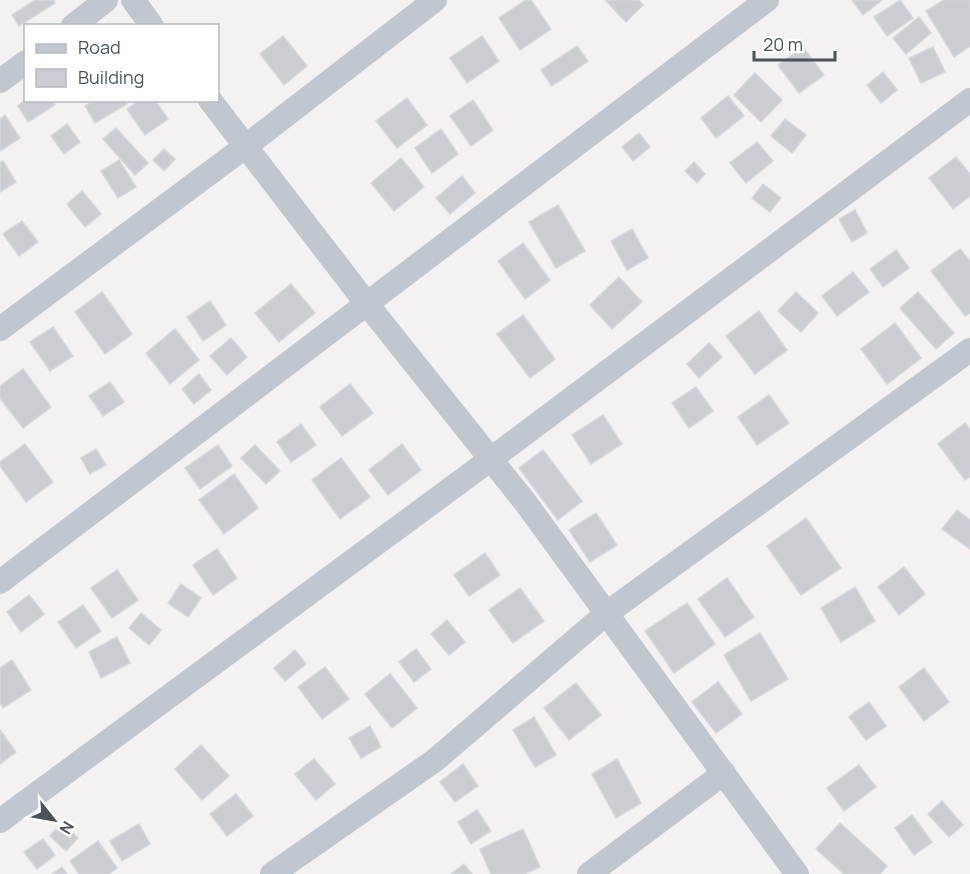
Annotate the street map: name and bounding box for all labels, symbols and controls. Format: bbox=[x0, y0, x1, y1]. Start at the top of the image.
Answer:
legend bbox=[24, 24, 219, 102]
scale bar bbox=[754, 24, 835, 62]
text: 20 m bbox=[763, 32, 803, 56]
text: Road bbox=[78, 35, 121, 59]
text: Building bbox=[78, 65, 144, 89]
north arrow bbox=[24, 790, 84, 850]
text: N bbox=[54, 817, 79, 838]

